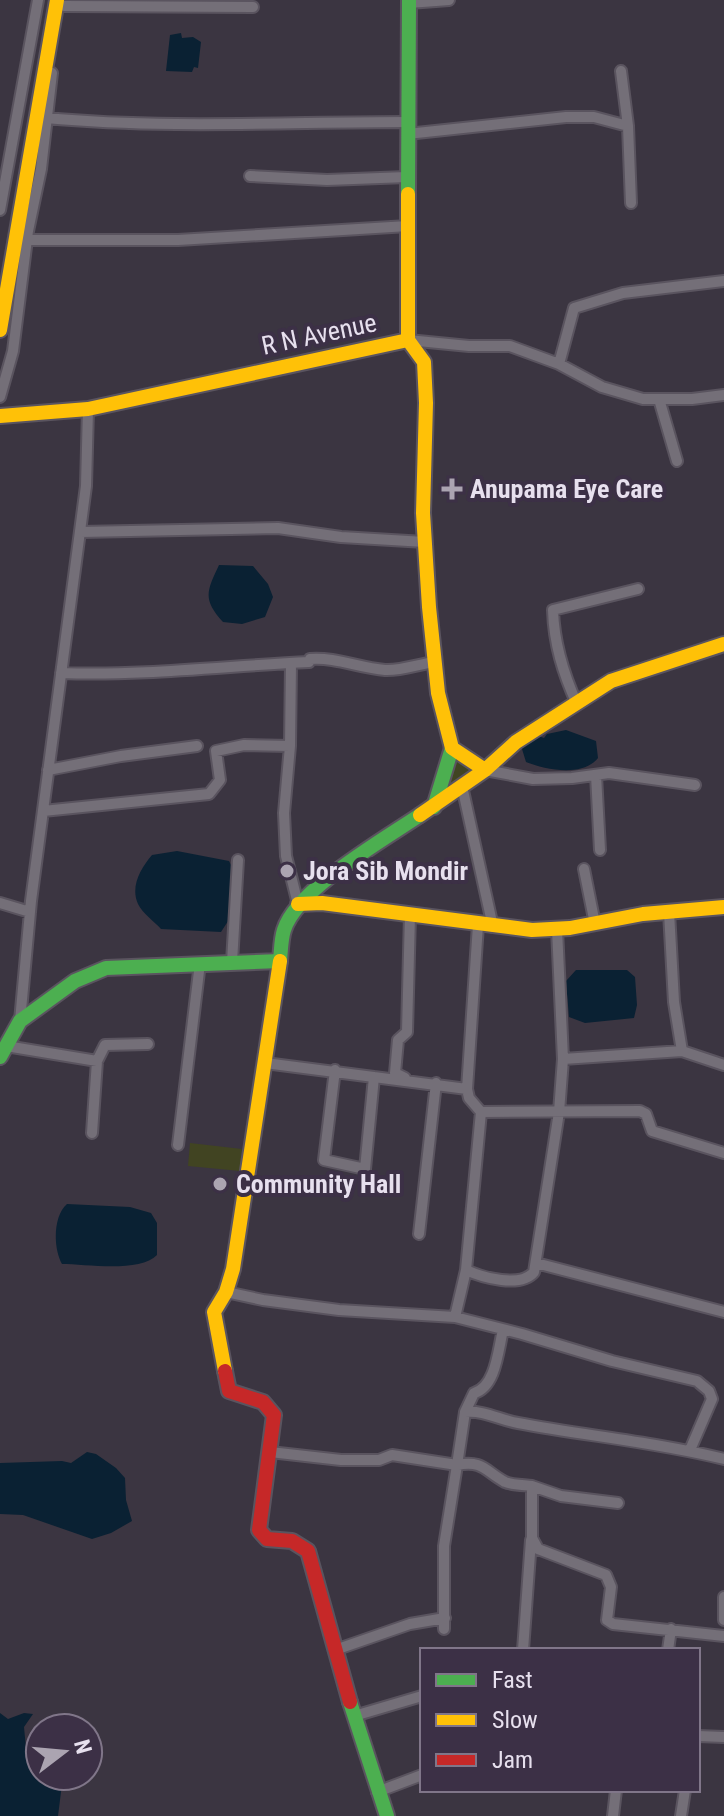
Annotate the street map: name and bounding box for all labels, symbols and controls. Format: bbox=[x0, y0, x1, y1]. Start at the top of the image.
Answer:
street label: R N Avenue bbox=[259, 307, 379, 361]
place label: Anupama Eye Care bbox=[470, 474, 663, 504]
marker: Anupama Eye Care bbox=[441, 478, 463, 500]
place label: Jora Sib Mondir bbox=[303, 856, 468, 886]
marker: Jora Sib Mondir bbox=[278, 862, 296, 880]
place label: Community Hall bbox=[236, 1169, 401, 1199]
marker: Community Hall bbox=[211, 1175, 229, 1193]
legend bbox=[420, 1648, 700, 1792]
text: Fast bbox=[492, 1666, 533, 1694]
text: Slow bbox=[492, 1706, 538, 1734]
north arrow bbox=[24, 1712, 104, 1792]
text: N bbox=[69, 1737, 97, 1757]
text: Jam bbox=[492, 1746, 533, 1774]

